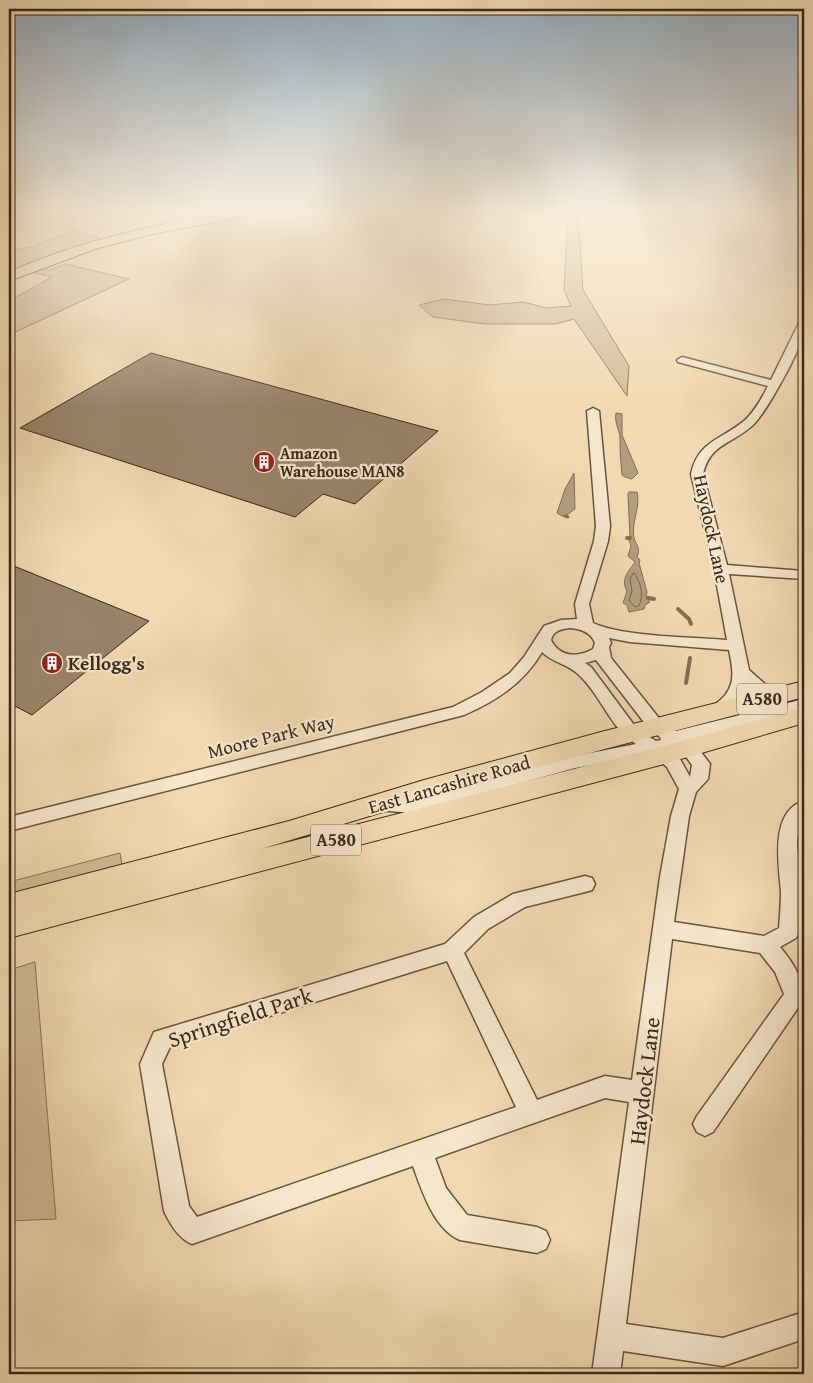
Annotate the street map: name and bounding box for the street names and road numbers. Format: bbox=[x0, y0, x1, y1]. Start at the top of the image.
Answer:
street label: Haydock Lane bbox=[687, 472, 737, 586]
road number: A580 bbox=[737, 684, 787, 714]
street label: Moore Park Way bbox=[204, 707, 338, 765]
street label: East Lancashire Road bbox=[365, 747, 534, 821]
road number: A580 bbox=[311, 824, 361, 856]
street label: Springfield Park bbox=[164, 978, 317, 1055]
street label: Haydock Lane bbox=[620, 1015, 668, 1147]

